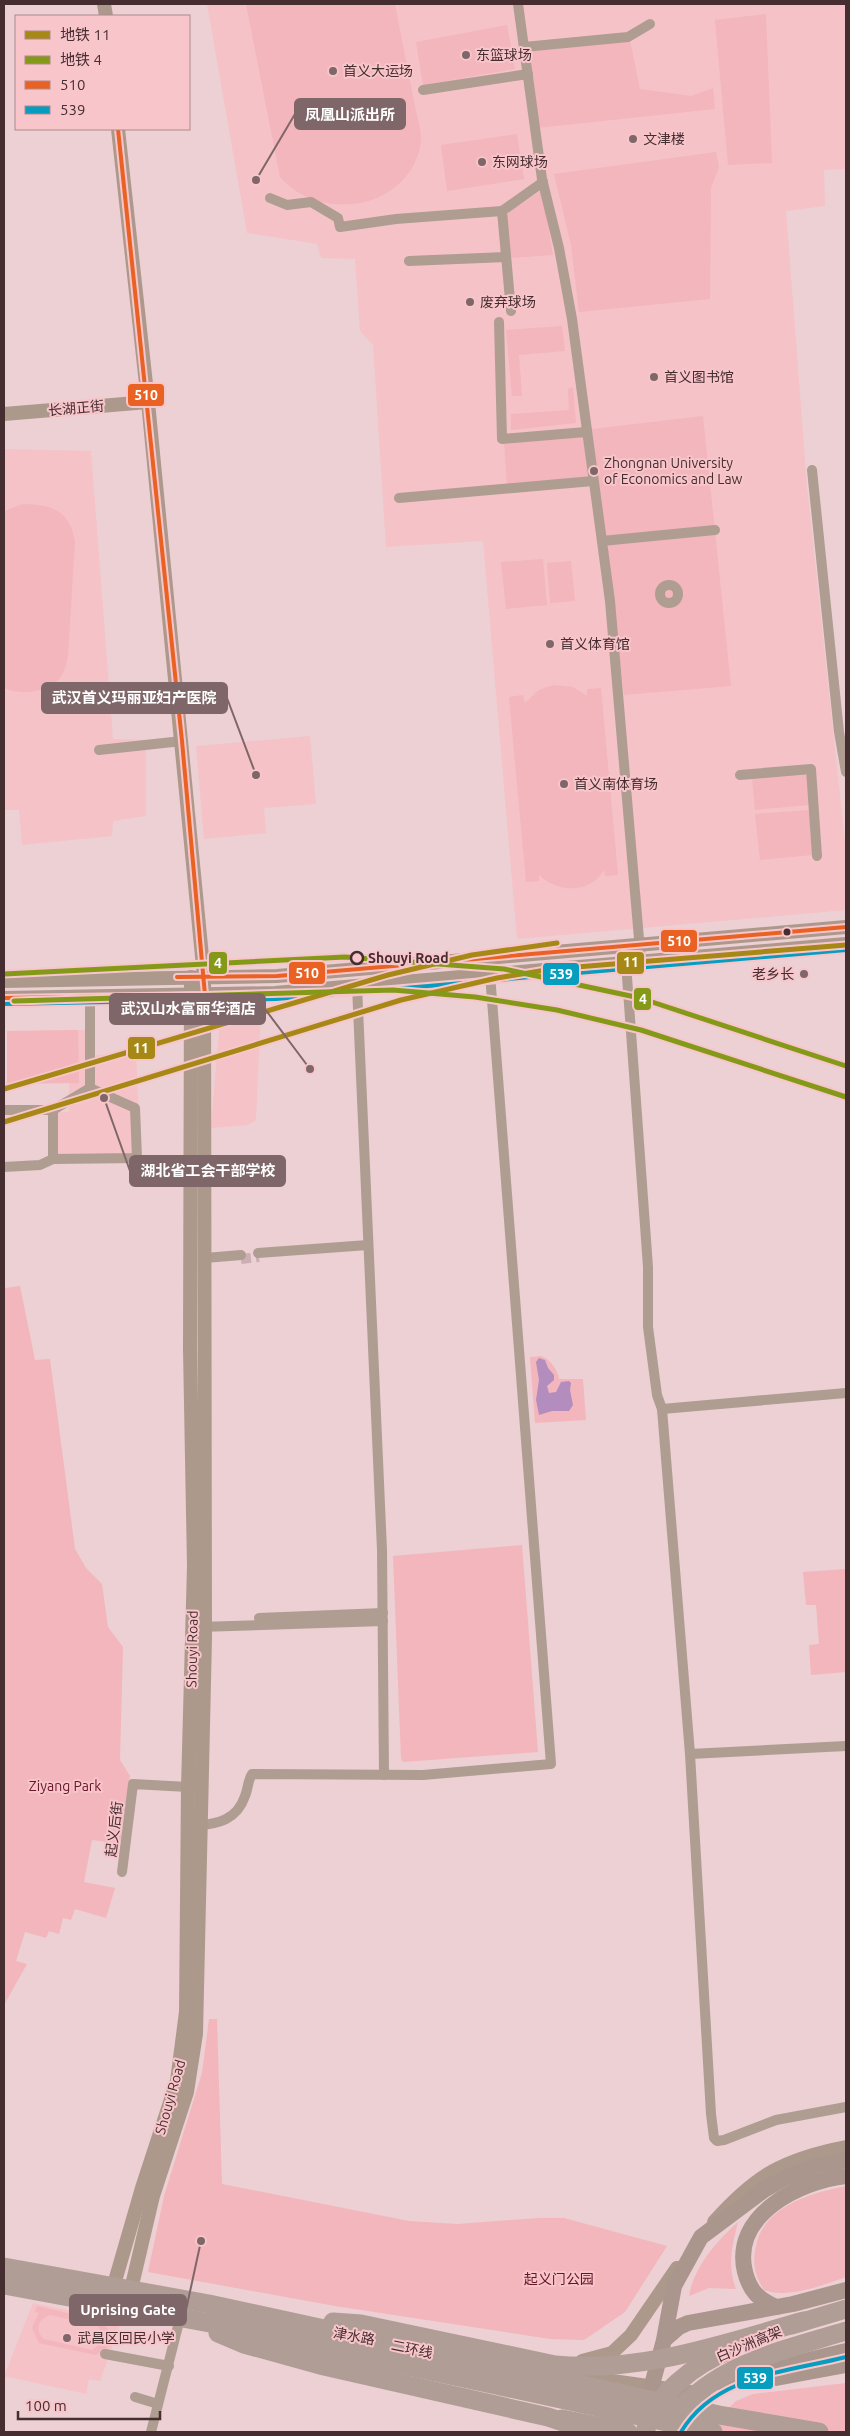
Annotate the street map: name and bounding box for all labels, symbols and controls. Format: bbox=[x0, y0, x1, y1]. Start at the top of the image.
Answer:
legend bbox=[15, 15, 190, 130]
text: 地铁 11 bbox=[60, 26, 110, 43]
place label: 东篮球场 bbox=[476, 47, 532, 63]
marker: 东篮球场 bbox=[460, 49, 472, 61]
text: 地铁 4 bbox=[60, 51, 102, 68]
place label: 首义大运场 bbox=[343, 63, 413, 79]
marker: 首义大运场 bbox=[327, 65, 339, 77]
text: 510 bbox=[60, 76, 85, 93]
callout: 凤凰山派出所 bbox=[295, 99, 405, 129]
text: 539 bbox=[60, 101, 85, 118]
text: 凤凰山派出所 bbox=[305, 106, 395, 123]
place label: 文津楼 bbox=[643, 131, 685, 147]
marker: 文津楼 bbox=[627, 133, 639, 145]
place label: 东网球场 bbox=[492, 154, 548, 170]
marker: 东网球场 bbox=[476, 156, 488, 168]
place label: 废弃球场 bbox=[480, 294, 536, 310]
marker: 废弃球场 bbox=[464, 296, 476, 308]
place label: 首义图书馆 bbox=[664, 369, 734, 385]
marker: 首义图书馆 bbox=[648, 371, 660, 383]
line badge: 510 bbox=[127, 383, 165, 407]
text: 510 bbox=[134, 387, 158, 403]
street label: 长湖正街 bbox=[47, 398, 105, 418]
place label: Zhongnan University of Economics and Law bbox=[604, 455, 743, 487]
marker: Zhongnan University of Economics and Law bbox=[588, 465, 600, 477]
place label: 首义体育馆 bbox=[560, 636, 630, 652]
marker: 首义体育馆 bbox=[544, 638, 556, 650]
callout: 武汉首义玛丽亚妇产医院 bbox=[42, 683, 227, 713]
text: 武汉首义玛丽亚妇产医院 bbox=[51, 689, 217, 706]
place label: 首义南体育场 bbox=[574, 776, 658, 792]
marker: 首义南体育场 bbox=[558, 778, 570, 790]
unlabelled marker bbox=[782, 927, 792, 937]
line badge: 510 bbox=[660, 929, 698, 953]
text: 510 bbox=[667, 933, 691, 949]
place label: Shouyi Road bbox=[368, 950, 449, 966]
line badge: 4 bbox=[208, 951, 228, 975]
marker: Shouyi Road bbox=[350, 951, 364, 965]
line badge: 11 bbox=[616, 951, 645, 975]
text: 11 bbox=[623, 954, 639, 970]
text: 4 bbox=[214, 955, 222, 971]
line badge: 510 bbox=[288, 961, 326, 985]
line badge: 539 bbox=[542, 962, 580, 986]
text: 510 bbox=[295, 965, 319, 981]
text: 539 bbox=[549, 966, 573, 982]
place label: 老乡长 bbox=[752, 966, 794, 982]
marker: 老乡长 bbox=[798, 968, 810, 980]
line badge: 4 bbox=[633, 987, 652, 1011]
text: 4 bbox=[639, 991, 647, 1007]
callout: 武汉山水富丽华酒店 bbox=[110, 994, 265, 1024]
text: 武汉山水富丽华酒店 bbox=[120, 1000, 256, 1017]
line badge: 11 bbox=[127, 1036, 156, 1060]
text: 11 bbox=[133, 1040, 149, 1056]
callout: 湖北省工会干部学校 bbox=[130, 1156, 285, 1186]
text: 湖北省工会干部学校 bbox=[140, 1162, 276, 1179]
street label: Shouyi Road bbox=[183, 1610, 201, 1688]
park label: Ziyang Park bbox=[29, 1778, 101, 1794]
street label: 起义后街 bbox=[103, 1800, 125, 1858]
street label: Shouyi Road bbox=[152, 2058, 188, 2136]
park label: 起义门公园 bbox=[524, 2271, 594, 2287]
callout: Uprising Gate bbox=[70, 2295, 186, 2325]
text: Uprising Gate bbox=[80, 2301, 176, 2318]
street label: 白沙洲高架 bbox=[714, 2323, 784, 2365]
street label: 津水路 bbox=[332, 2324, 376, 2348]
place label: 武昌区回民小学 bbox=[77, 2330, 175, 2346]
marker: 武昌区回民小学 bbox=[61, 2332, 73, 2344]
street label: 二环线 bbox=[390, 2337, 434, 2361]
line badge: 539 bbox=[736, 2366, 774, 2390]
text: 539 bbox=[743, 2370, 767, 2386]
scale bar bbox=[18, 2388, 160, 2420]
text: 100 m bbox=[25, 2397, 67, 2414]

